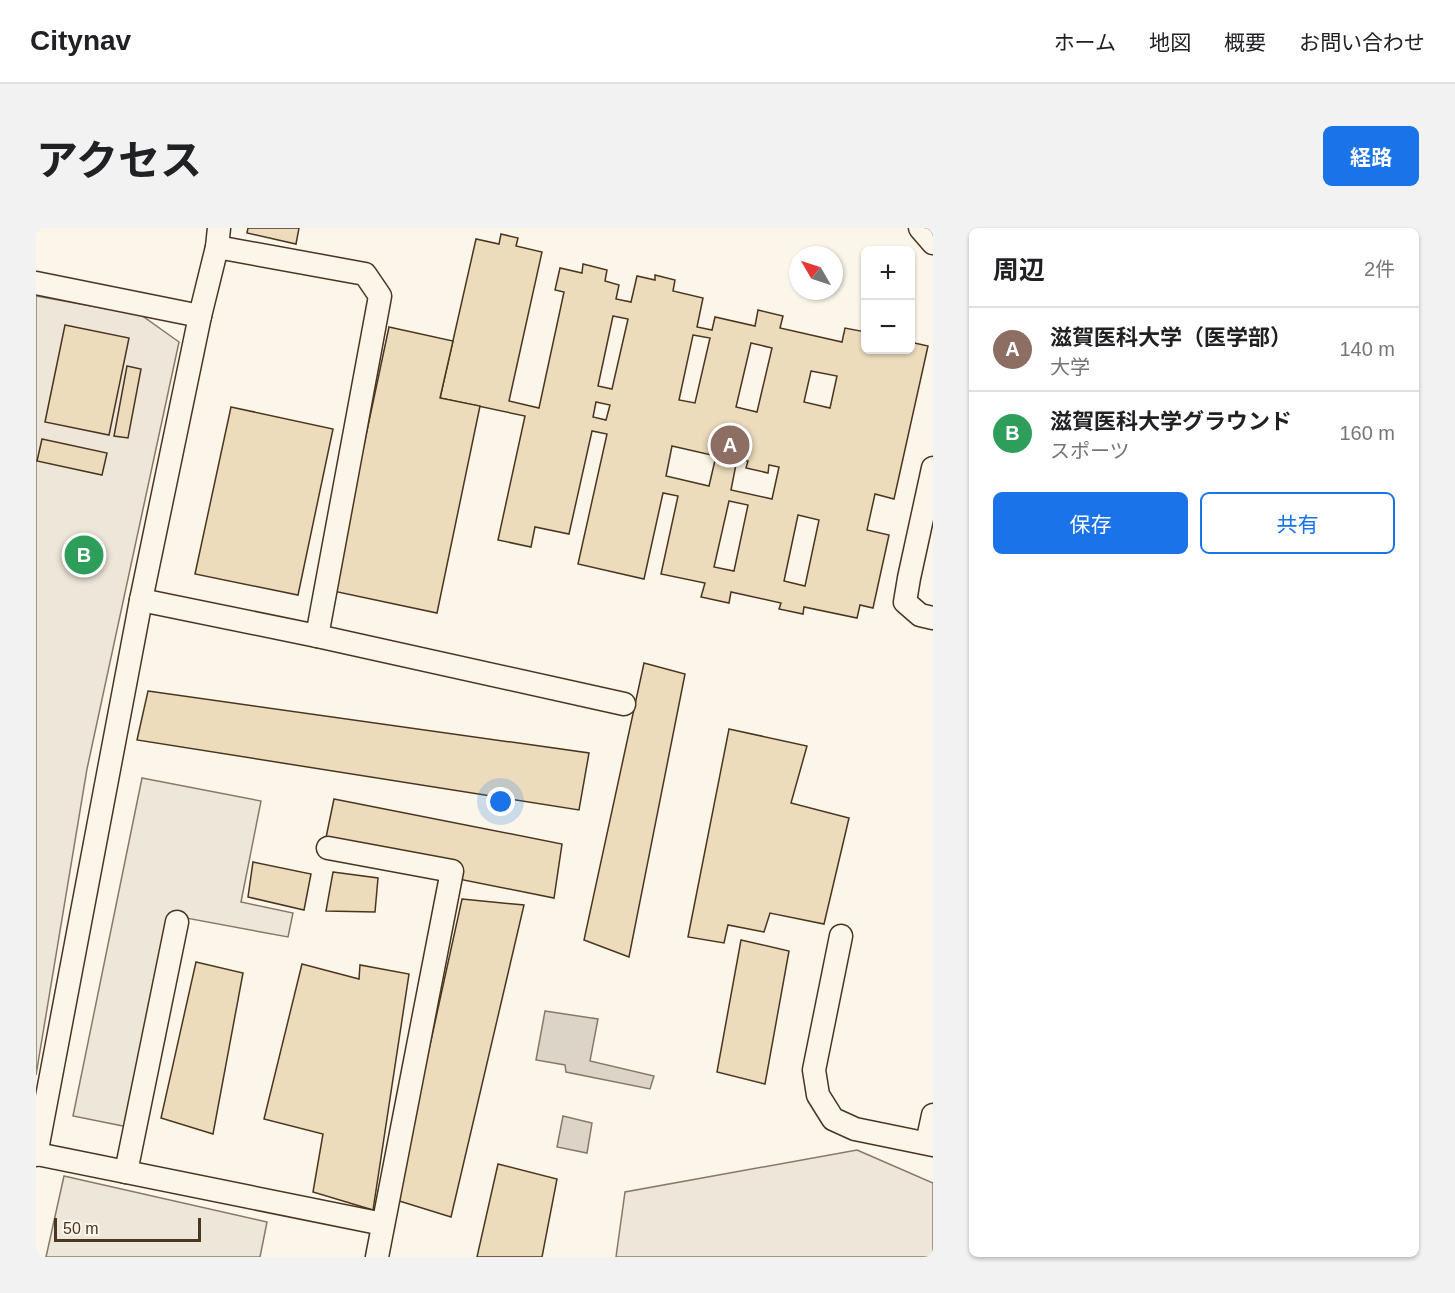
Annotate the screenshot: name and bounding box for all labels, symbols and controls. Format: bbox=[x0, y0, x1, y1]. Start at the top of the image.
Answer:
text: Citynav bbox=[30, 25, 131, 56]
text: ホーム bbox=[1054, 31, 1116, 54]
text: 地図 bbox=[1149, 31, 1191, 54]
text: 概要 bbox=[1224, 31, 1266, 54]
text: お問い合わせ bbox=[1299, 31, 1425, 54]
button: 経路 bbox=[1323, 126, 1419, 186]
text: アクセス bbox=[36, 137, 202, 184]
north arrow bbox=[789, 246, 843, 300]
map controls bbox=[861, 246, 915, 354]
button: + bbox=[861, 246, 915, 300]
text: 周辺 bbox=[993, 255, 1045, 285]
text: 2件 bbox=[1364, 258, 1395, 280]
button: − bbox=[861, 300, 915, 354]
text: 滋賀医科大学（医学部） bbox=[1050, 325, 1292, 350]
text: A bbox=[1005, 338, 1020, 360]
text: 140 m bbox=[1339, 338, 1395, 360]
text: 大学 bbox=[1050, 356, 1090, 378]
text: 滋賀医科大学グラウンド bbox=[1050, 409, 1292, 434]
pin: A bbox=[710, 422, 750, 468]
text: B bbox=[1005, 422, 1020, 444]
text: 160 m bbox=[1339, 422, 1395, 444]
text: スポーツ bbox=[1050, 440, 1130, 462]
button: 保存 bbox=[993, 492, 1188, 554]
button: 共有 bbox=[1200, 492, 1395, 554]
pin: B bbox=[64, 532, 104, 578]
your location bbox=[486, 787, 515, 816]
scale bar bbox=[54, 1215, 201, 1242]
text: 50 m bbox=[63, 1220, 99, 1237]

